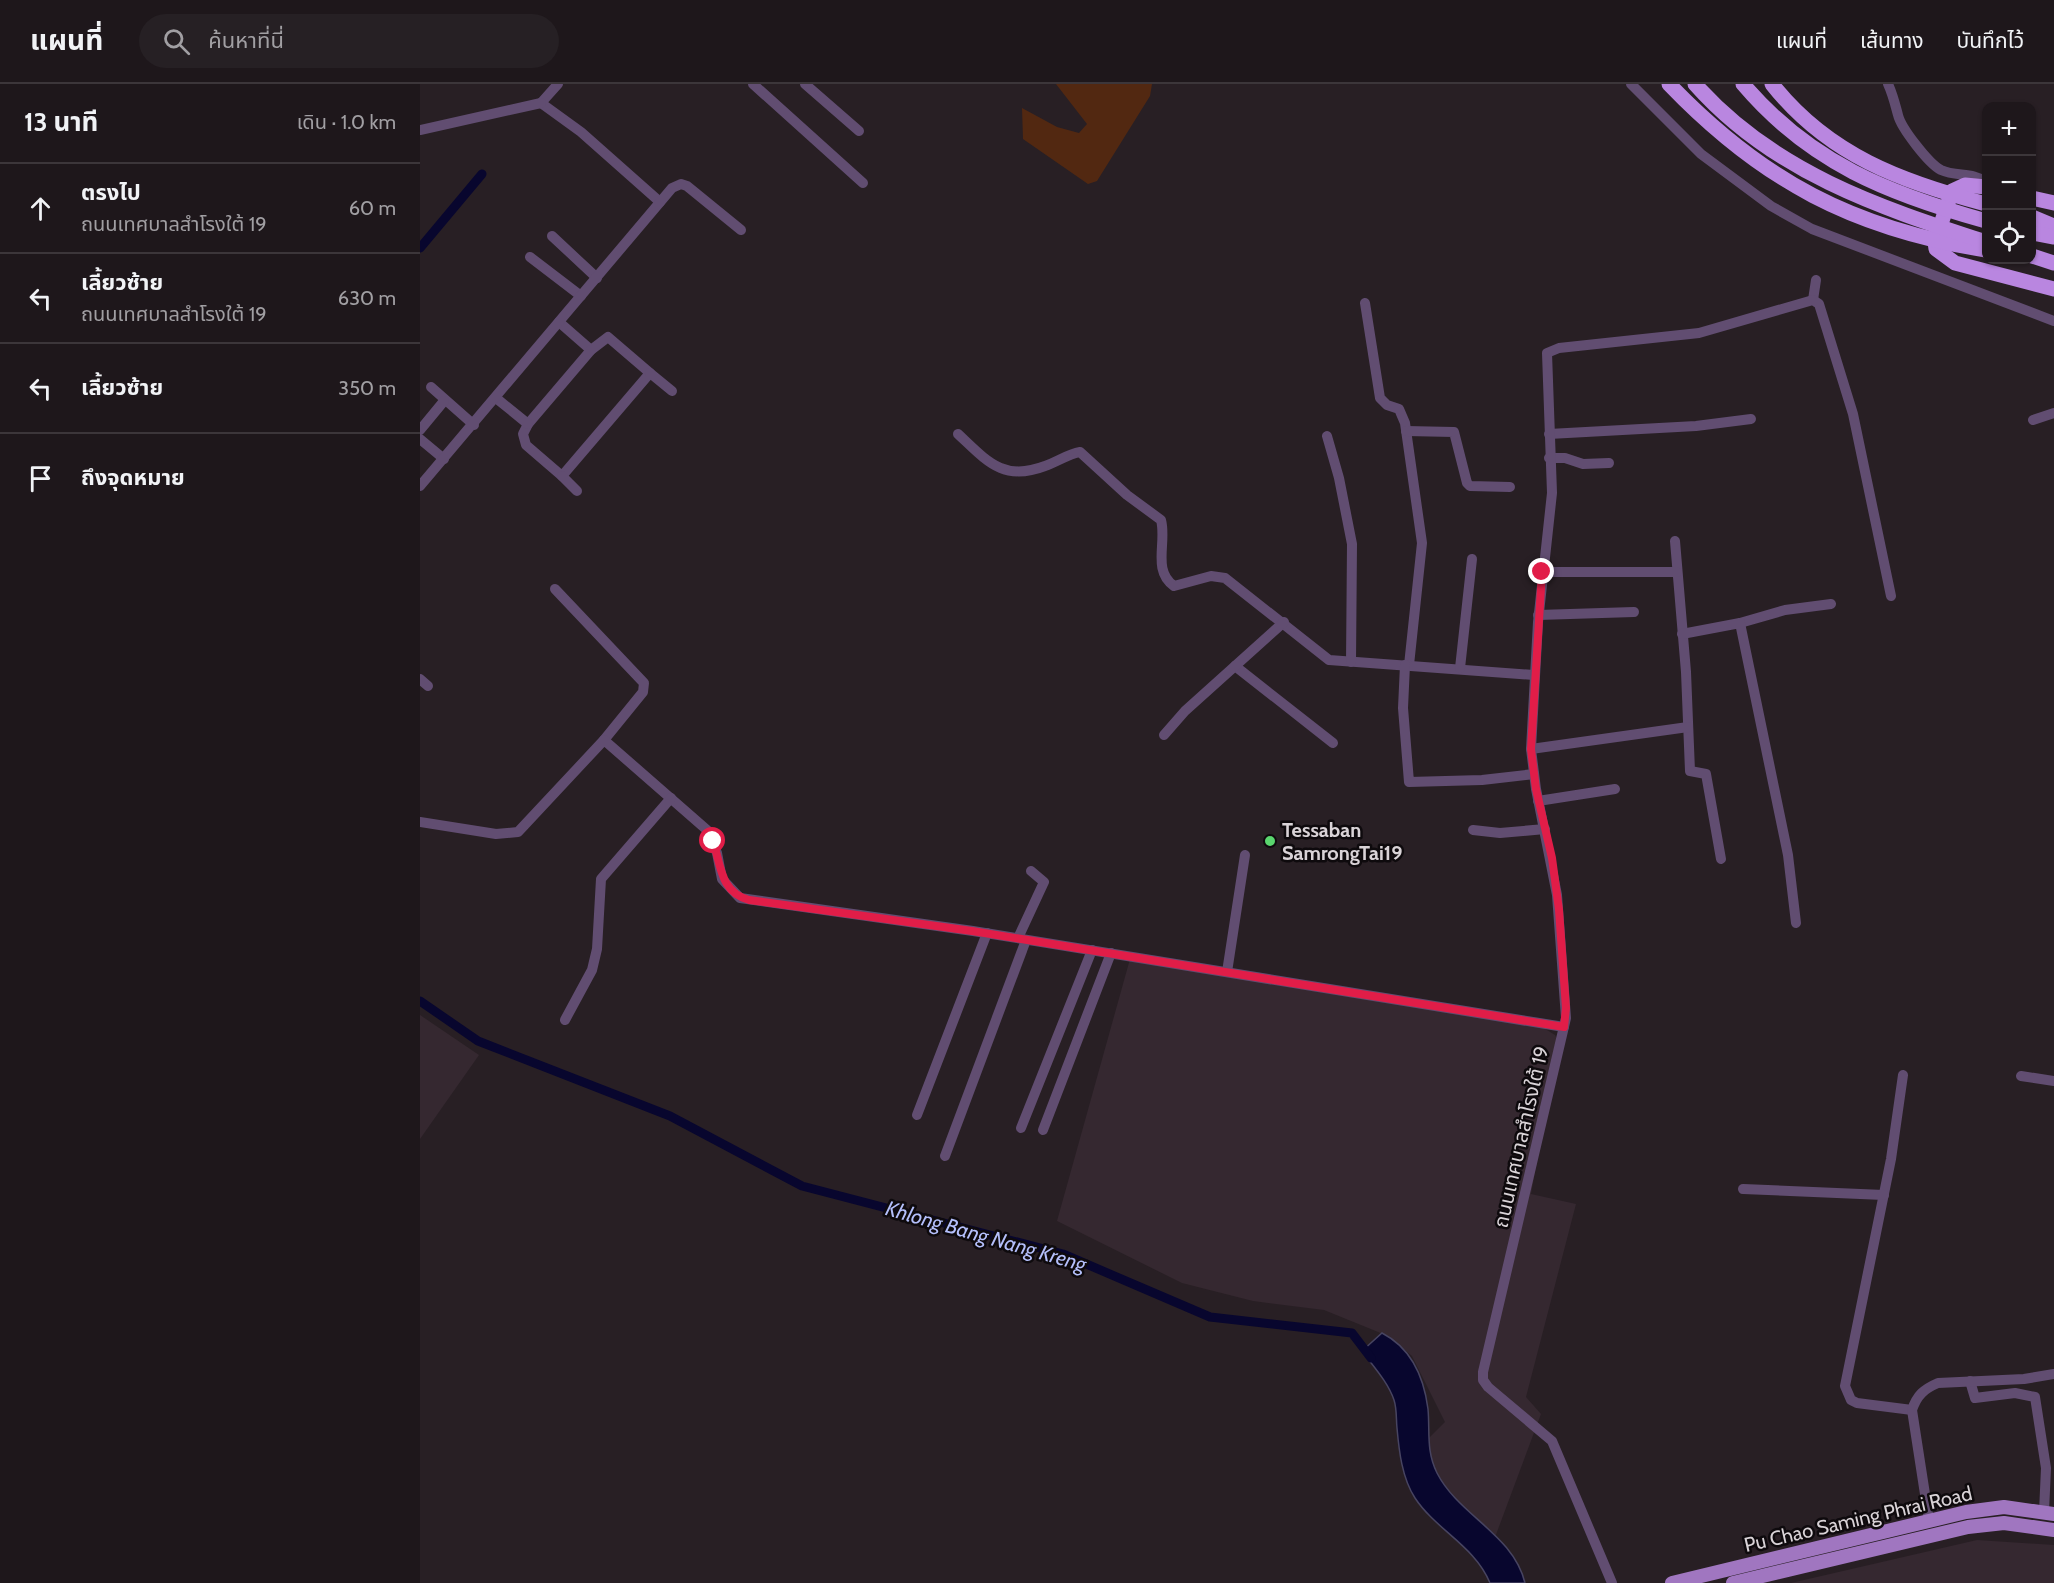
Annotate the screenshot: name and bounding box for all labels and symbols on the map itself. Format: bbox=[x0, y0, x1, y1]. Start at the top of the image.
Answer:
route end bbox=[1528, 558, 1554, 584]
place label: Tessaban SamrongTai19 bbox=[1282, 818, 1402, 865]
route start bbox=[699, 827, 725, 853]
marker: Tessaban SamrongTai19 bbox=[1263, 834, 1277, 848]
street label: ถนนเทศบาลสำโรงใต้ 19 bbox=[1488, 1044, 1554, 1230]
water label: Khlong Bang Nang Kreng bbox=[883, 1195, 1091, 1277]
street label: Pu Chao Saming Phrai Road bbox=[1742, 1481, 1974, 1557]

